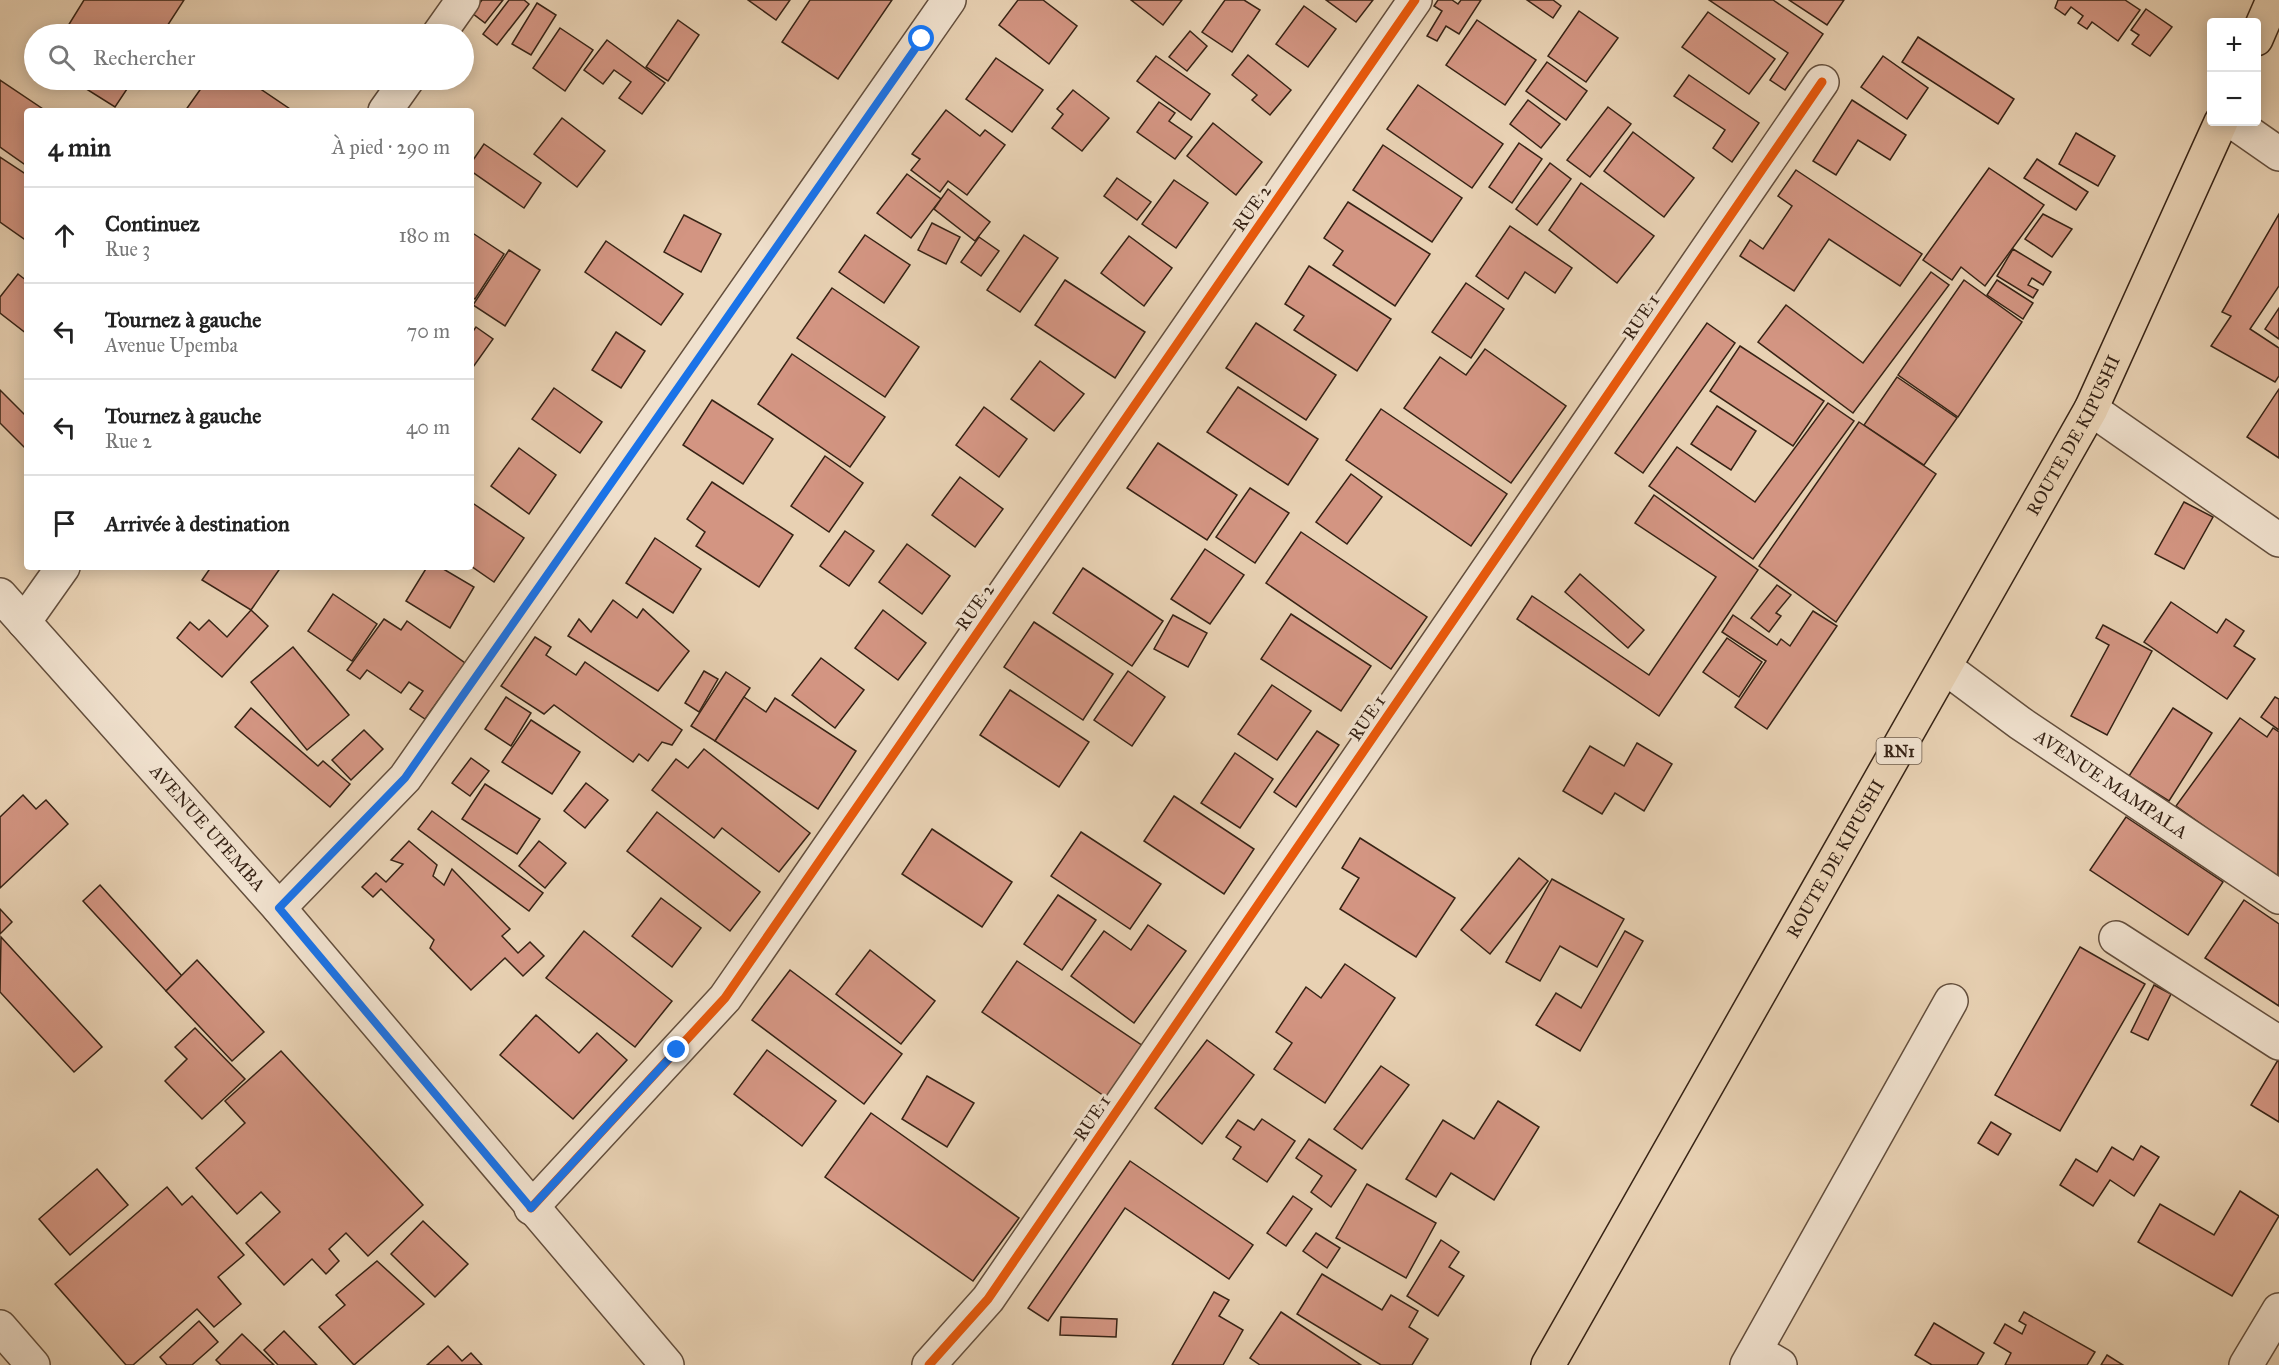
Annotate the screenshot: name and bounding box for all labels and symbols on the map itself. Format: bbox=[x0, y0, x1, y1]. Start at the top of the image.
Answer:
route start bbox=[908, 25, 934, 51]
street label: RUE 2 bbox=[1228, 180, 1276, 236]
street label: RUE 1 bbox=[1618, 290, 1664, 344]
street label: ROUTE DE KIPUSHI bbox=[2022, 352, 2125, 519]
street label: RUE 2 bbox=[951, 579, 999, 635]
street label: RUE 1 bbox=[1344, 691, 1390, 745]
street label: AVENUE MAMPALA bbox=[2030, 724, 2192, 843]
road number: RN1 bbox=[1876, 738, 1922, 764]
street label: AVENUE UPEMBA bbox=[145, 759, 270, 896]
street label: ROUTE DE KIPUSHI bbox=[1782, 776, 1889, 942]
route end bbox=[663, 1036, 689, 1062]
street label: RUE 1 bbox=[1069, 1091, 1115, 1145]

